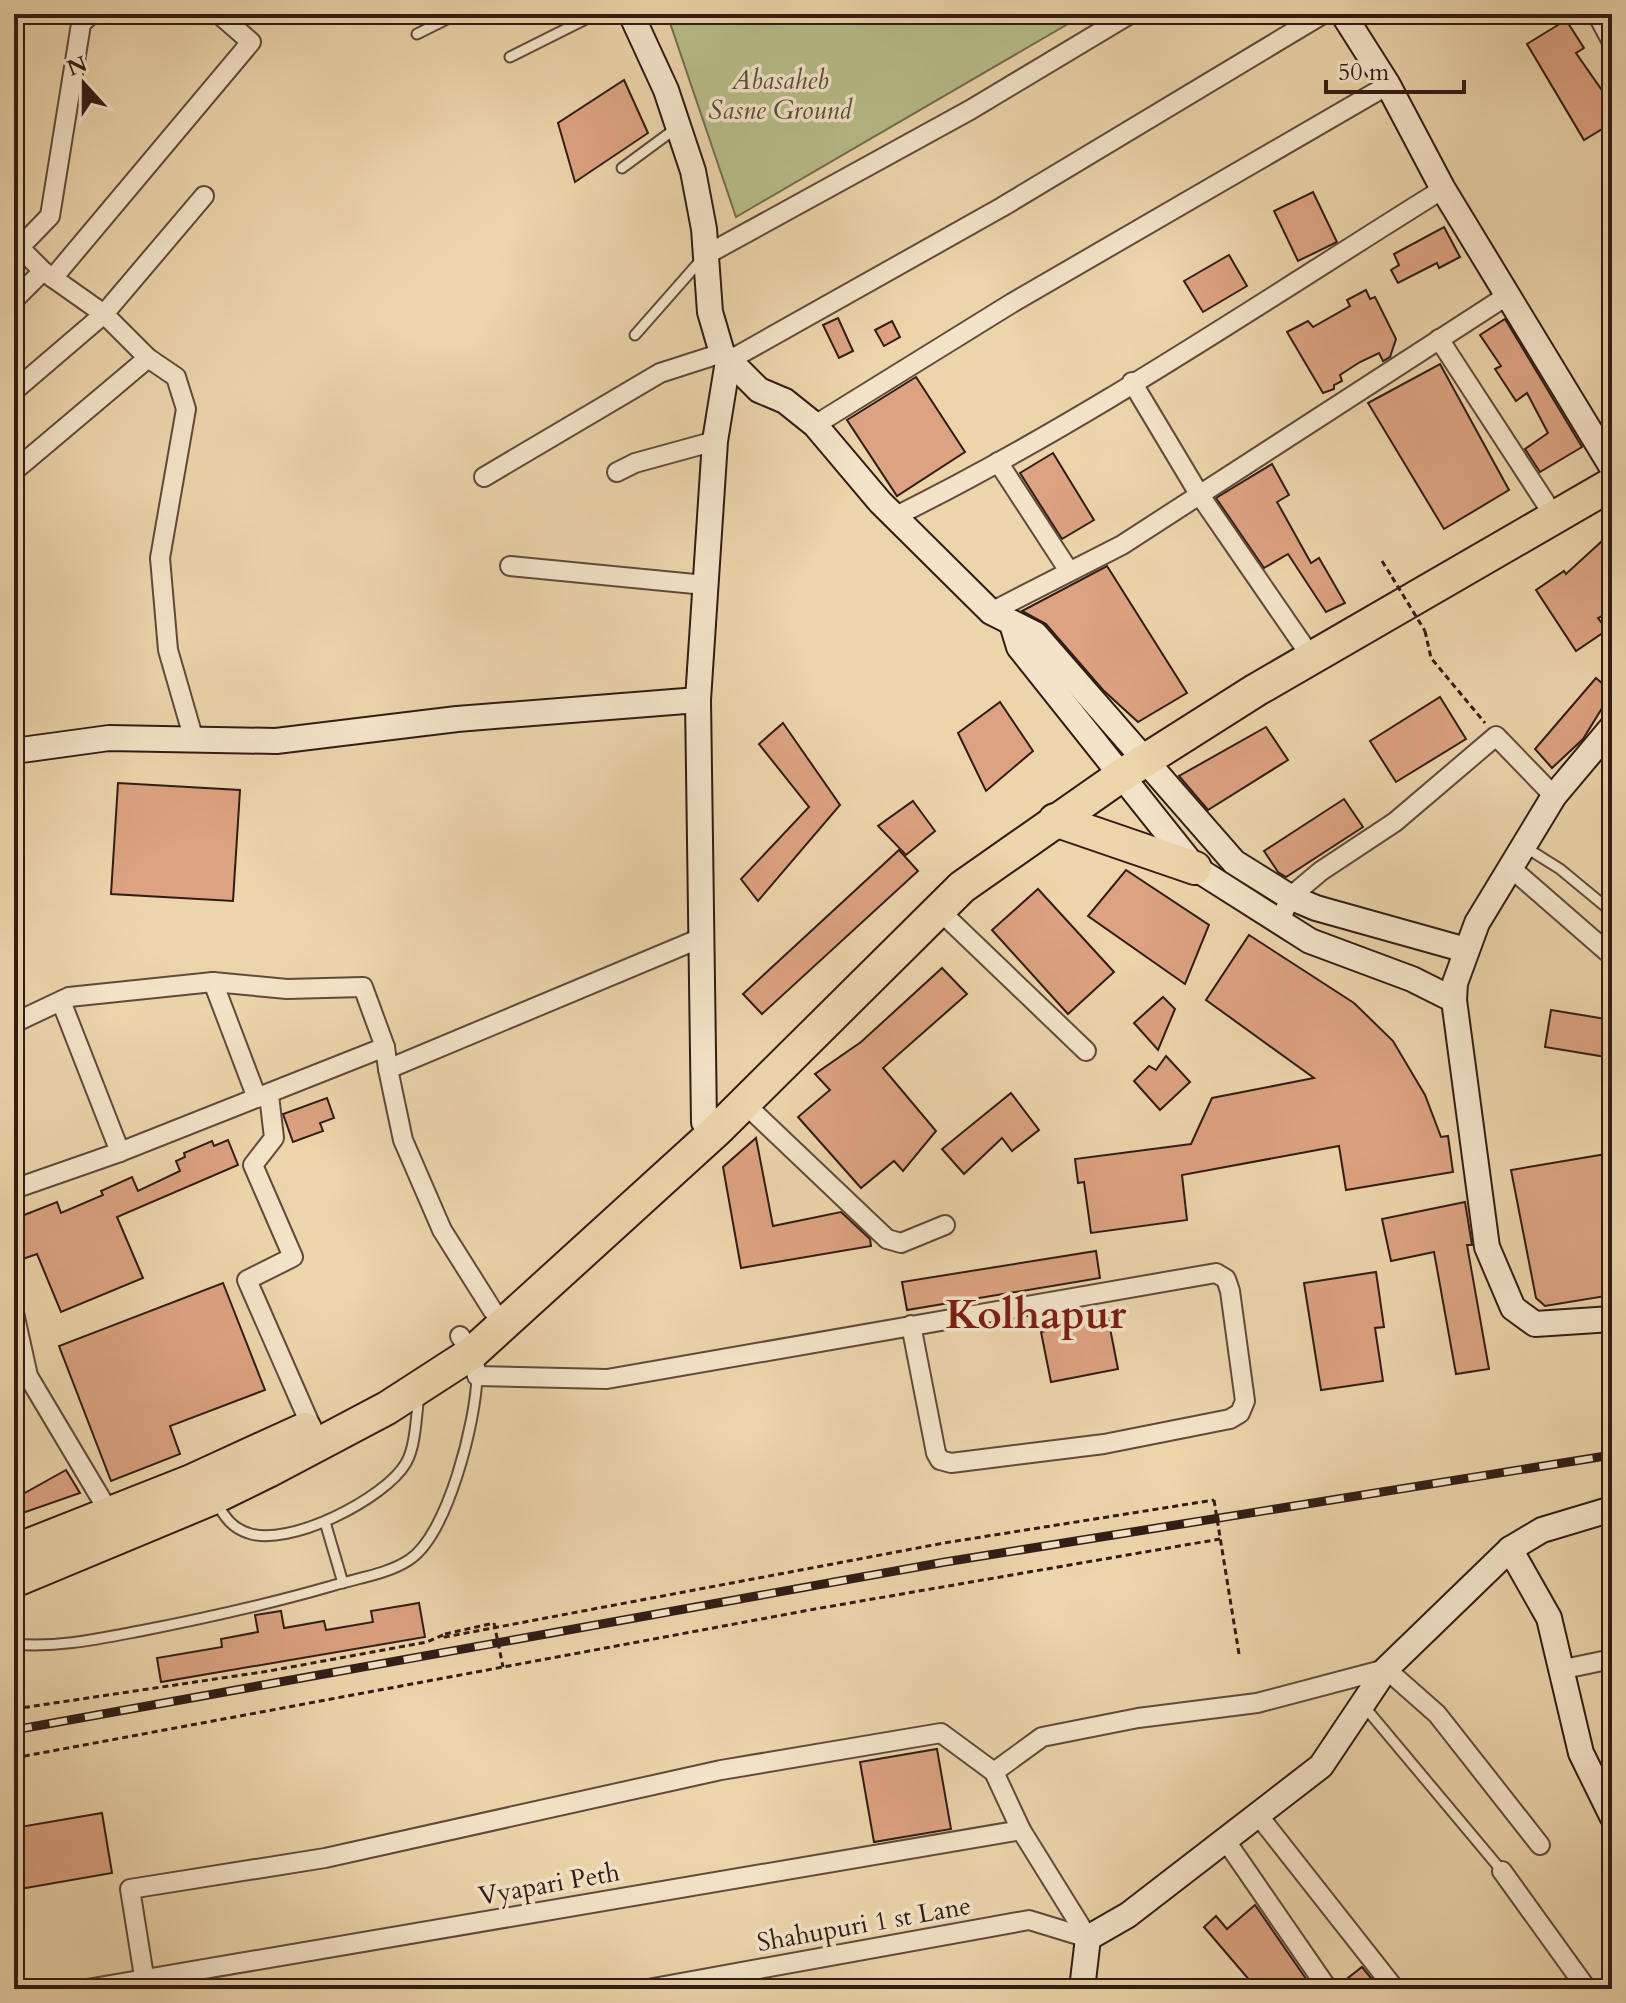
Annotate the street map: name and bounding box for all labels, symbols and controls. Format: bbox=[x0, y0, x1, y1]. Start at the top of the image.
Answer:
north arrow bbox=[44, 44, 124, 124]
scale bar bbox=[1326, 44, 1464, 94]
text: N bbox=[63, 49, 91, 84]
text: 50 m bbox=[1338, 56, 1390, 89]
park label: Abasaheb Sasne Ground bbox=[708, 63, 853, 128]
district label: Kolhapur bbox=[946, 1286, 1127, 1343]
street label: Vyapari Peth bbox=[476, 1854, 622, 1914]
street label: Shahupuri 1 st Lane bbox=[754, 1888, 974, 1960]

